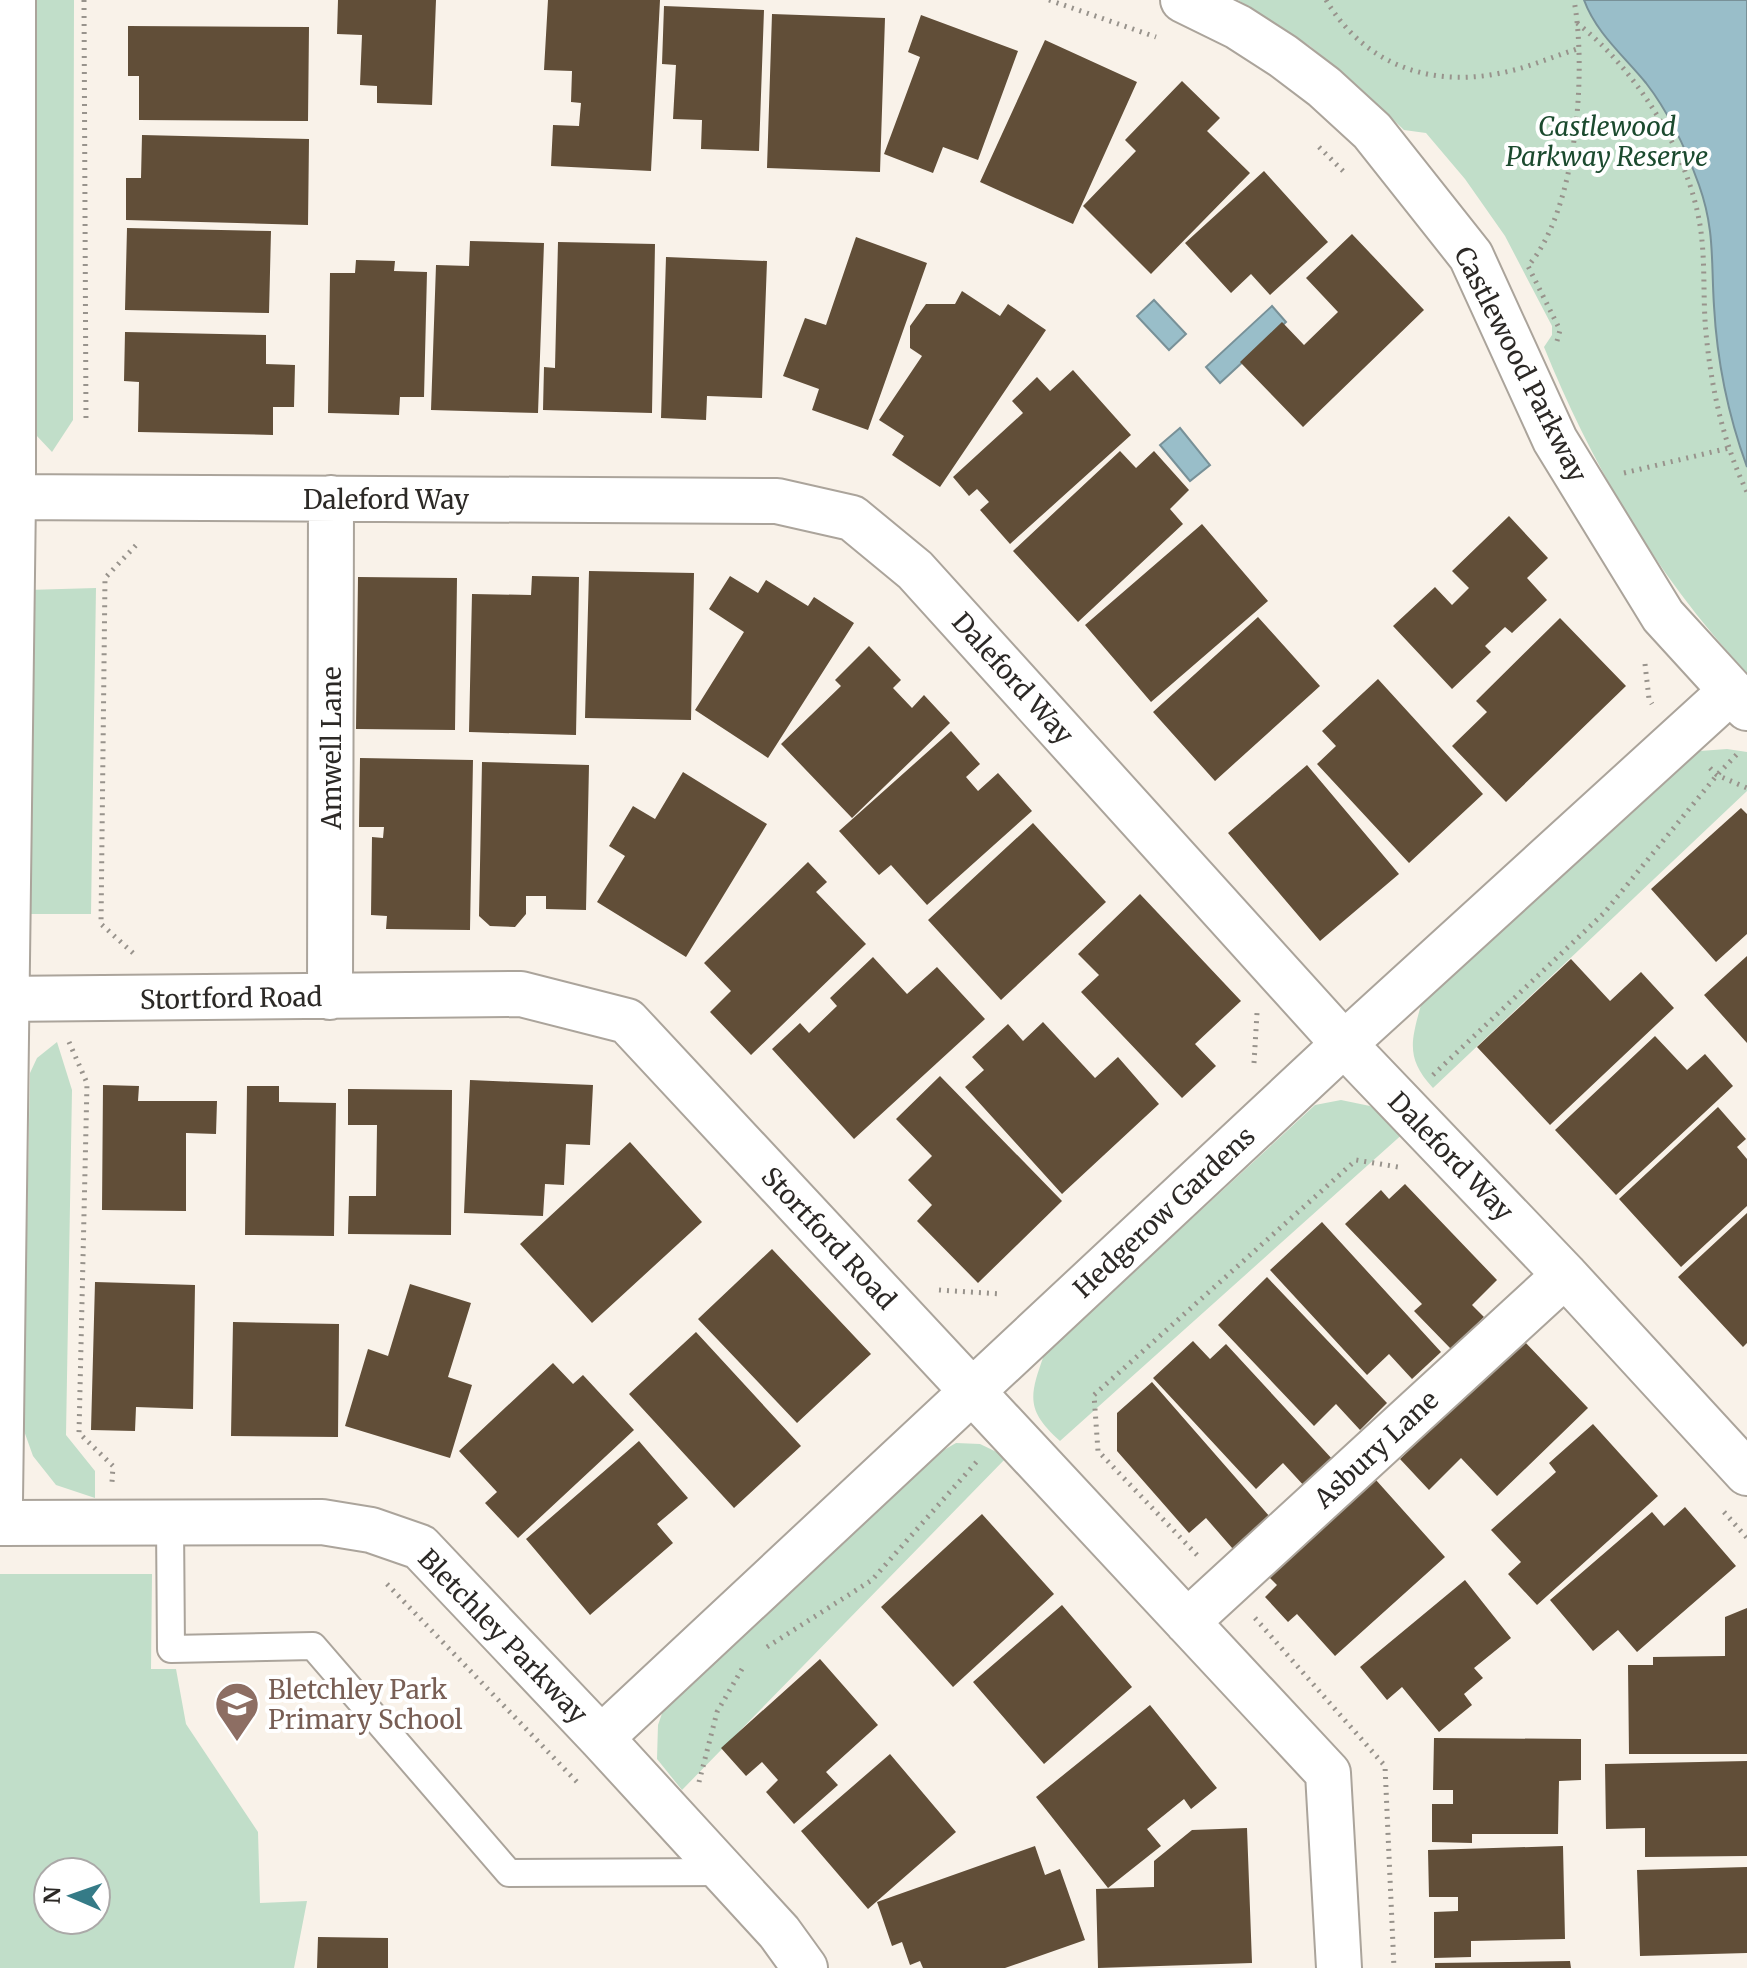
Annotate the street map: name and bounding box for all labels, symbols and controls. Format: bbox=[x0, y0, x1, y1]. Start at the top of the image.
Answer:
park label: Castlewood Parkway Reserve bbox=[1506, 110, 1708, 173]
street label: Castlewood Parkway bbox=[1447, 241, 1595, 488]
street label: Daleford Way bbox=[303, 483, 470, 516]
street label: Daleford Way bbox=[945, 605, 1081, 751]
street label: Amwell Lane bbox=[315, 666, 348, 831]
street label: Stortford Road bbox=[139, 980, 323, 1016]
street label: Daleford Way bbox=[1381, 1085, 1521, 1228]
street label: Hedgerow Gardens bbox=[1066, 1119, 1262, 1305]
street label: Stortford Road bbox=[755, 1160, 904, 1316]
street label: Asbury Lane bbox=[1306, 1383, 1445, 1516]
street label: Bletchley Parkway bbox=[411, 1542, 595, 1731]
place label: Bletchley Park Primary School bbox=[268, 1673, 463, 1736]
school or university icon: Bletchley Park Primary School bbox=[213, 1680, 261, 1743]
north arrow bbox=[32, 1856, 112, 1936]
text: N bbox=[38, 1886, 66, 1904]

